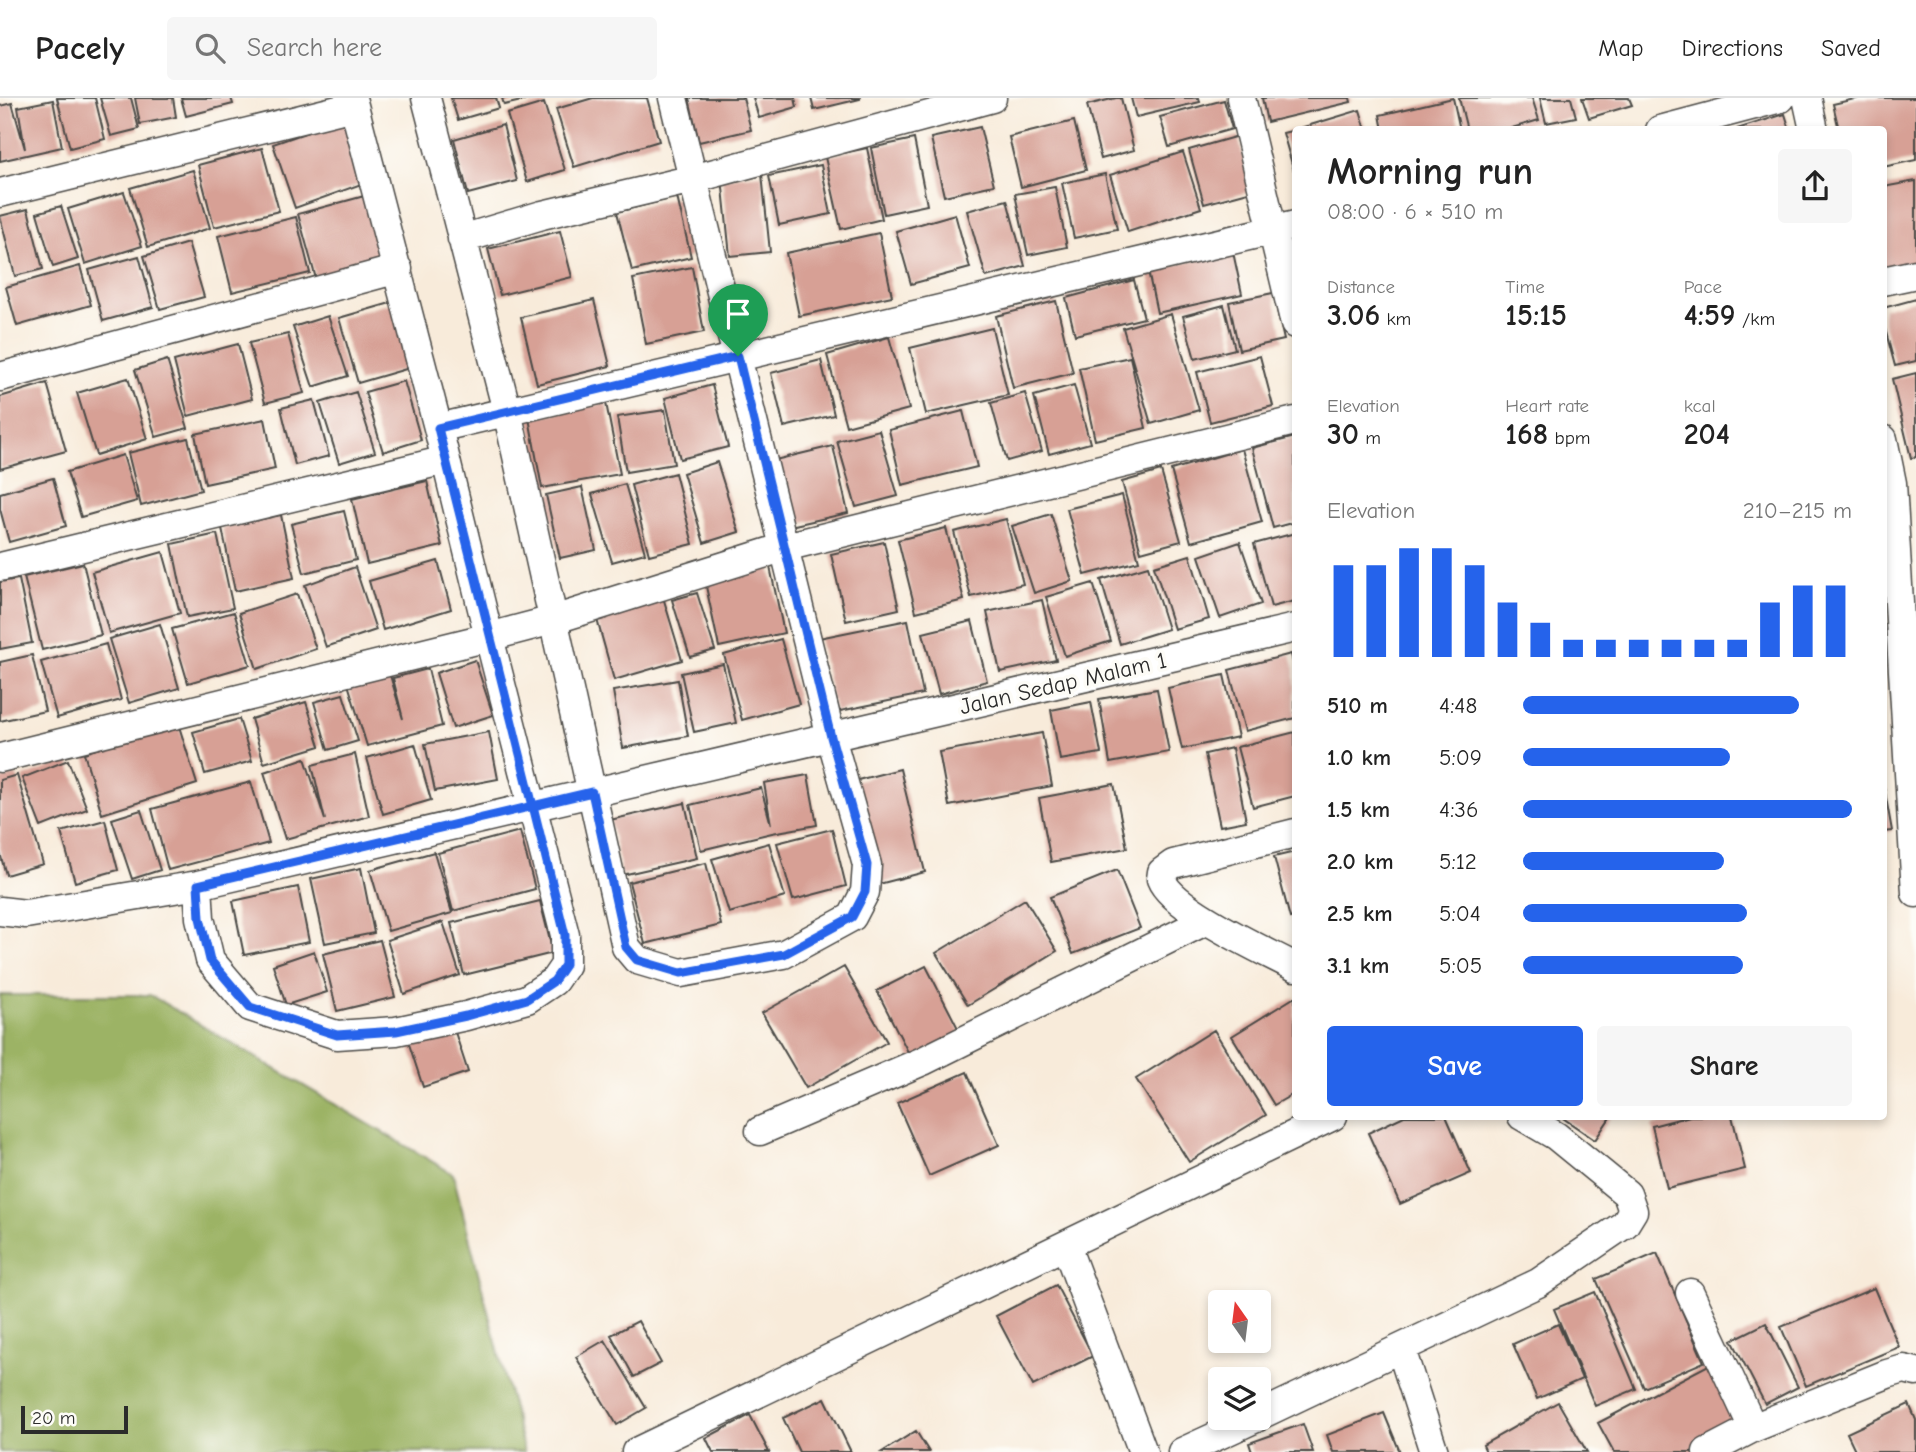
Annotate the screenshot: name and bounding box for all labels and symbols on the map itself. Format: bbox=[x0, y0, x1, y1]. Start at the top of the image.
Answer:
pin bbox=[708, 284, 768, 356]
street label: Jalan Sedap Malam 1 bbox=[957, 647, 1169, 720]
north arrow bbox=[1208, 1290, 1270, 1353]
scale bar bbox=[21, 1403, 128, 1435]

